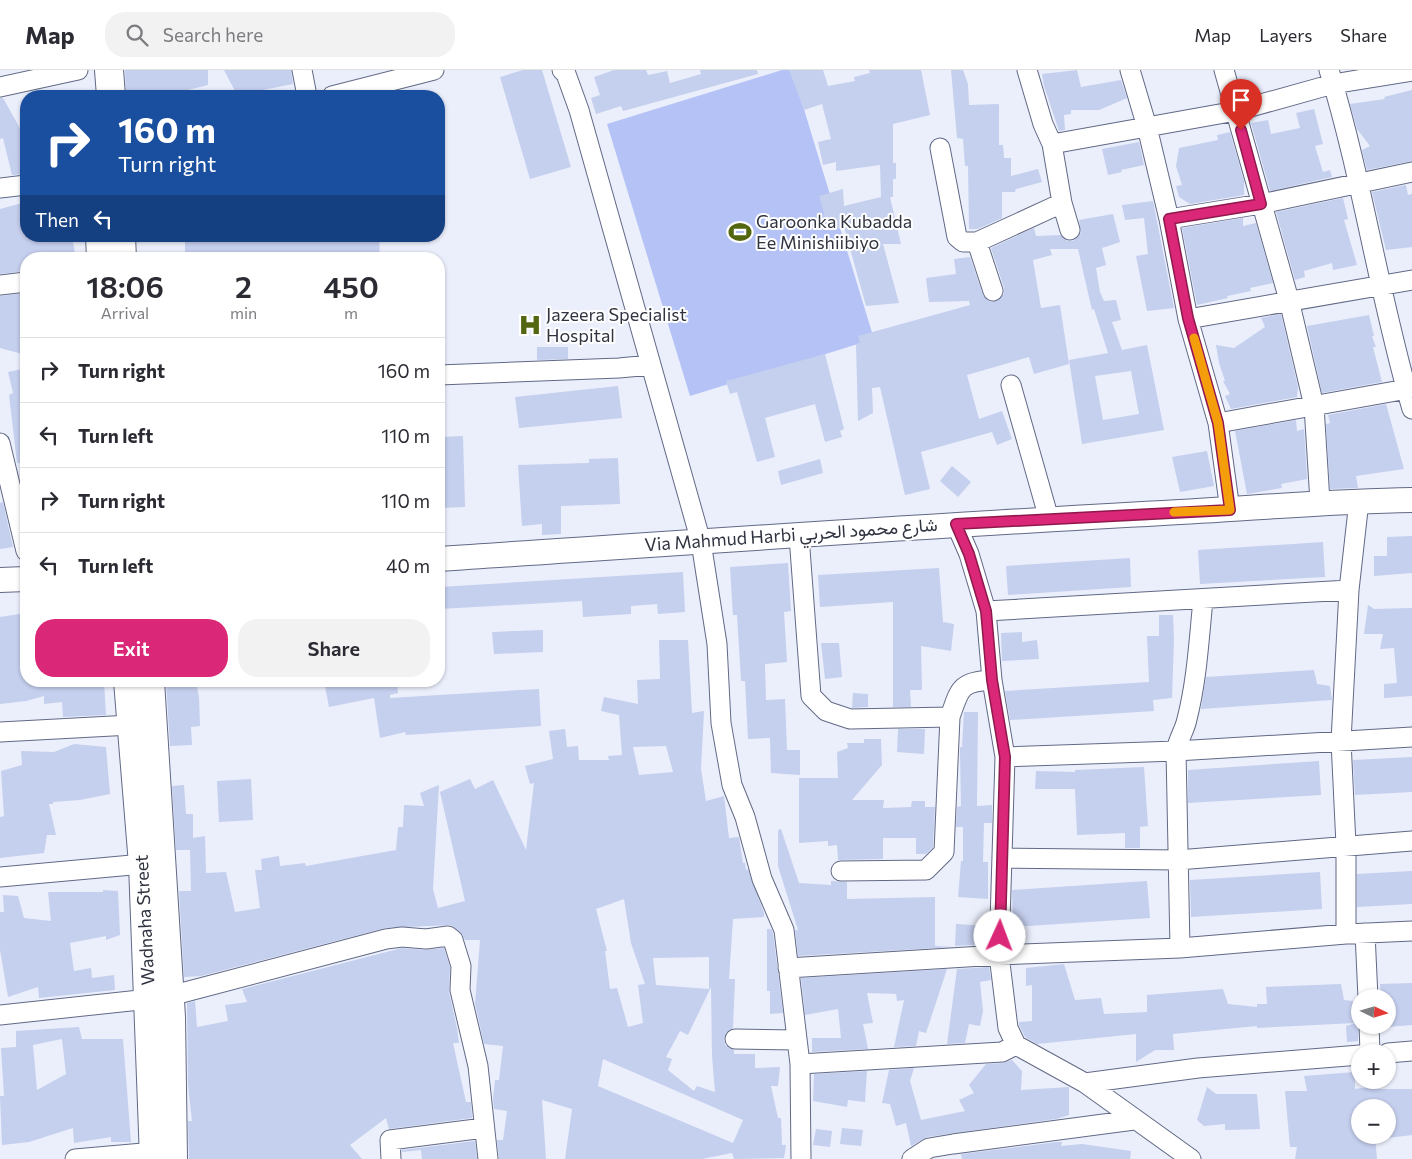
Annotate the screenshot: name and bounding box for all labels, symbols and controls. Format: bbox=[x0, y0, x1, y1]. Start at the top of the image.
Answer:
search box bbox=[105, 12, 455, 57]
text: Map bbox=[25, 20, 75, 49]
icon: search bbox=[123, 21, 151, 49]
text: Search here bbox=[163, 23, 263, 46]
text: Map bbox=[1194, 24, 1231, 46]
text: Layers bbox=[1259, 24, 1312, 46]
text: Share bbox=[1340, 24, 1387, 46]
pin bbox=[1220, 79, 1262, 130]
icon: arrive bbox=[1227, 86, 1255, 114]
text: 160 m bbox=[118, 107, 216, 150]
icon: right bbox=[35, 110, 100, 175]
text: Turn right bbox=[118, 150, 216, 177]
icon: left bbox=[89, 205, 117, 233]
text: Then bbox=[35, 208, 79, 231]
place label: Garoonka Kubadda Ee Minishiibiyo bbox=[756, 210, 912, 253]
sports icon: Garoonka Kubadda Ee Minishiibiyo bbox=[727, 219, 753, 245]
text: 18:06 bbox=[86, 267, 164, 304]
text: 2 bbox=[235, 267, 252, 304]
text: 450 bbox=[323, 267, 379, 304]
text: Arrival bbox=[101, 303, 149, 322]
text: min bbox=[230, 303, 257, 322]
text: m bbox=[344, 303, 358, 322]
place label: Jazeera Specialist Hospital bbox=[546, 303, 687, 346]
hospital icon: Jazeera Specialist Hospital bbox=[517, 312, 543, 338]
icon: right bbox=[35, 356, 63, 384]
text: Turn right bbox=[78, 359, 165, 382]
text: 160 m bbox=[378, 359, 430, 382]
icon: left bbox=[35, 421, 63, 449]
text: Turn left bbox=[78, 424, 153, 447]
text: 110 m bbox=[381, 424, 430, 447]
icon: right bbox=[35, 486, 63, 514]
text: Turn right bbox=[78, 489, 165, 512]
text: 110 m bbox=[381, 489, 430, 512]
street label: Via Mahmud Harbi شارع محمود الحربي bbox=[644, 513, 939, 560]
icon: left bbox=[35, 551, 63, 579]
text: Turn left bbox=[78, 554, 153, 577]
text: 40 m bbox=[386, 554, 430, 577]
button: Exit bbox=[35, 619, 228, 677]
button: Share bbox=[238, 619, 430, 677]
street label: Wadnaha Street bbox=[130, 854, 158, 986]
position arrow bbox=[973, 909, 1025, 961]
north arrow bbox=[1351, 989, 1396, 1034]
map controls bbox=[1351, 989, 1396, 1144]
button: + bbox=[1351, 1044, 1396, 1089]
button: − bbox=[1351, 1099, 1396, 1144]

